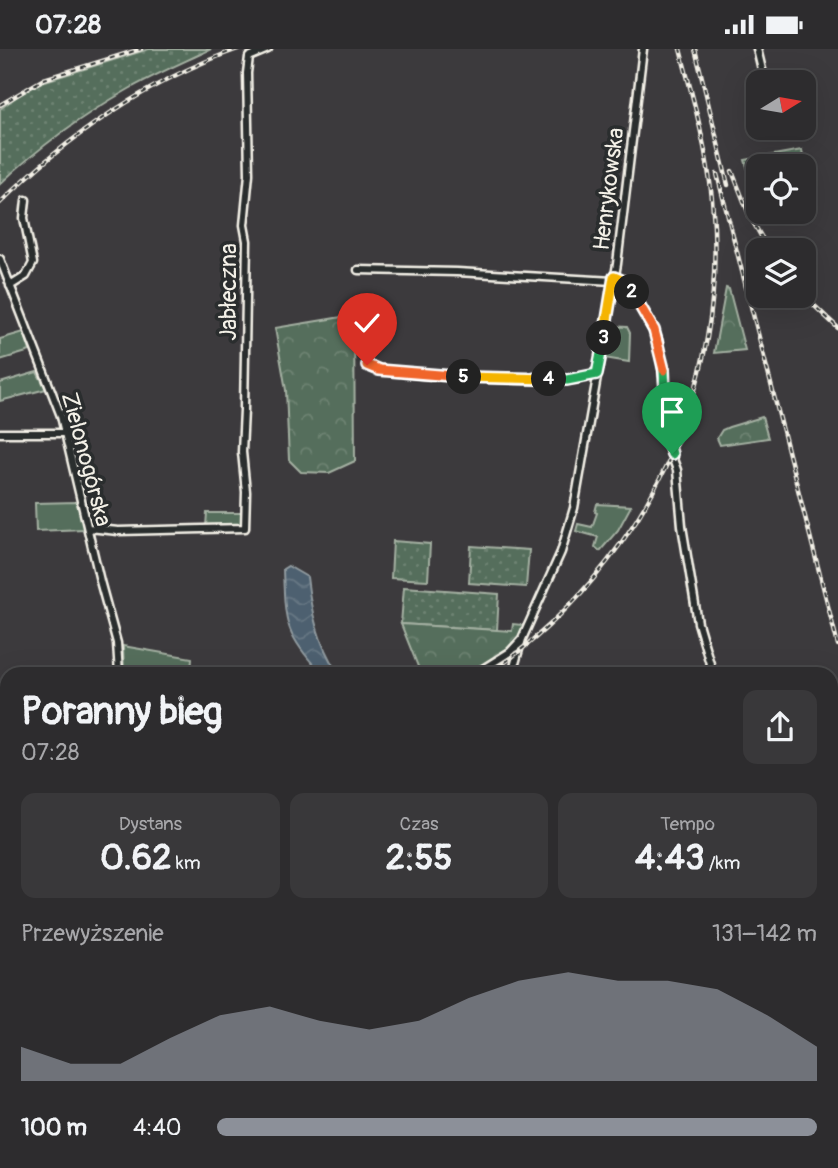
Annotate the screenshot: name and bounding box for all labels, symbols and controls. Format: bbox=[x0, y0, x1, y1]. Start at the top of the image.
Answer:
text: 07:28 bbox=[35, 9, 101, 41]
north arrow bbox=[746, 70, 816, 140]
map controls bbox=[746, 70, 816, 308]
street label: Henrykowska bbox=[587, 126, 630, 252]
button: locate bbox=[746, 154, 816, 224]
button: layers bbox=[746, 238, 816, 308]
street label: Jabłeczna bbox=[214, 243, 243, 341]
pin: 2 bbox=[614, 275, 650, 309]
text: 2 bbox=[626, 279, 637, 303]
pin bbox=[337, 293, 397, 365]
icon: check bbox=[348, 304, 386, 342]
pin: 3 bbox=[586, 321, 622, 355]
text: 3 bbox=[598, 325, 609, 349]
pin: 5 bbox=[447, 359, 482, 395]
pin: 4 bbox=[532, 361, 566, 397]
text: 5 bbox=[458, 364, 469, 388]
text: 4 bbox=[543, 366, 554, 390]
pin bbox=[642, 382, 702, 454]
street label: Zielonogórska bbox=[55, 389, 118, 529]
icon: arrive bbox=[653, 393, 691, 431]
text: Poranny bieg bbox=[21, 688, 222, 736]
button: share bbox=[743, 690, 817, 764]
text: 07:28 bbox=[21, 738, 79, 767]
text: Dystans bbox=[119, 812, 182, 836]
text: Czas bbox=[400, 812, 438, 836]
text: Tempo bbox=[660, 812, 715, 836]
text: 0.62 bbox=[100, 836, 172, 880]
text: 2:55 bbox=[386, 836, 452, 880]
text: 4:43 bbox=[635, 836, 705, 880]
text: km bbox=[172, 851, 201, 875]
text: /km bbox=[705, 851, 740, 875]
text: Przewyższenie bbox=[21, 919, 164, 948]
text: 131–142 m bbox=[712, 919, 817, 948]
text: 100 m bbox=[21, 1113, 87, 1142]
text: 4:40 bbox=[133, 1113, 182, 1142]

